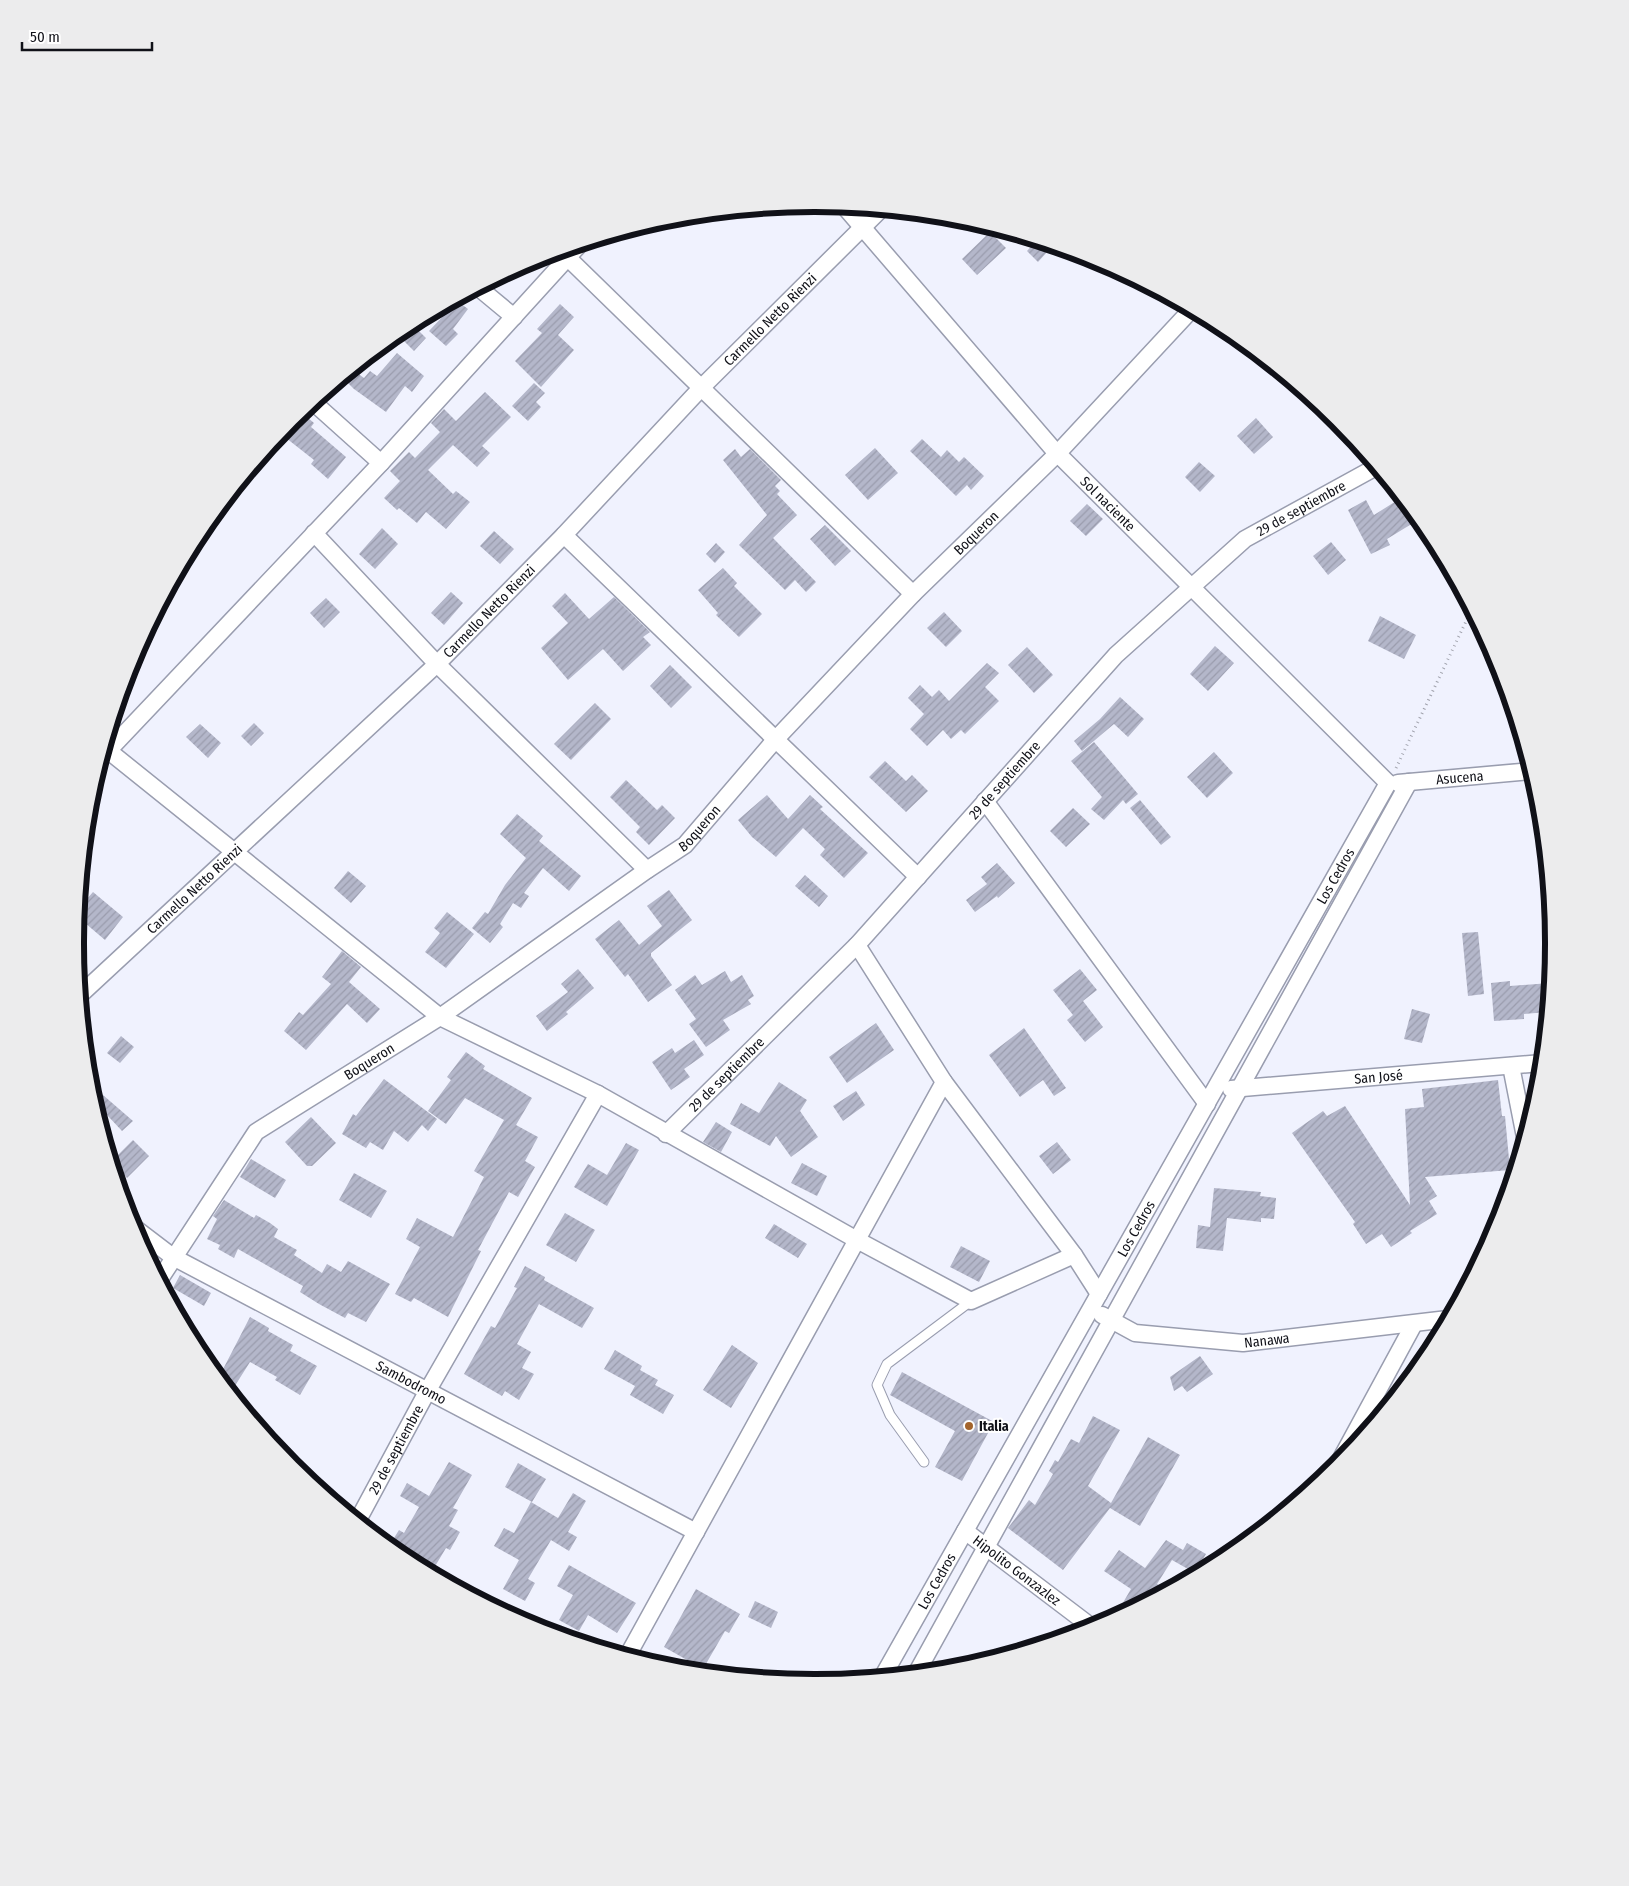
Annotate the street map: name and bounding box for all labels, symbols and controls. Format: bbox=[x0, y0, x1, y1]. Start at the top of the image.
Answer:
scale bar bbox=[22, 20, 152, 52]
text: 50 m bbox=[30, 28, 60, 46]
street label: Carmello Netto Rienzi bbox=[720, 270, 820, 370]
street label: Sol naciente bbox=[1076, 473, 1139, 535]
street label: 29 de septiembre bbox=[1254, 477, 1349, 540]
street label: Boqueron bbox=[950, 507, 1002, 559]
street label: Carmello Netto Rienzi bbox=[440, 561, 539, 662]
street label: 29 de septiembre bbox=[965, 738, 1044, 823]
street label: Asucena bbox=[1435, 767, 1484, 789]
street label: Boqueron bbox=[676, 802, 724, 856]
street label: Carmello Netto Rienzi bbox=[143, 841, 246, 938]
street label: Los Cedros bbox=[1313, 845, 1358, 907]
street label: 29 de septiembre bbox=[686, 1034, 768, 1115]
street label: Boqueron bbox=[341, 1040, 398, 1084]
street label: San José bbox=[1354, 1067, 1404, 1088]
street label: Los Cedros bbox=[1114, 1198, 1159, 1260]
street label: Nanawa bbox=[1243, 1330, 1291, 1352]
street label: Sambodromo bbox=[373, 1357, 449, 1408]
street label: 29 de septiembre bbox=[365, 1402, 427, 1497]
place label: Italia bbox=[979, 1418, 1009, 1435]
marker: Italia bbox=[963, 1420, 975, 1432]
street label: Hipolito Gonzazlez bbox=[969, 1532, 1064, 1610]
street label: Los Cedros bbox=[915, 1550, 960, 1612]

